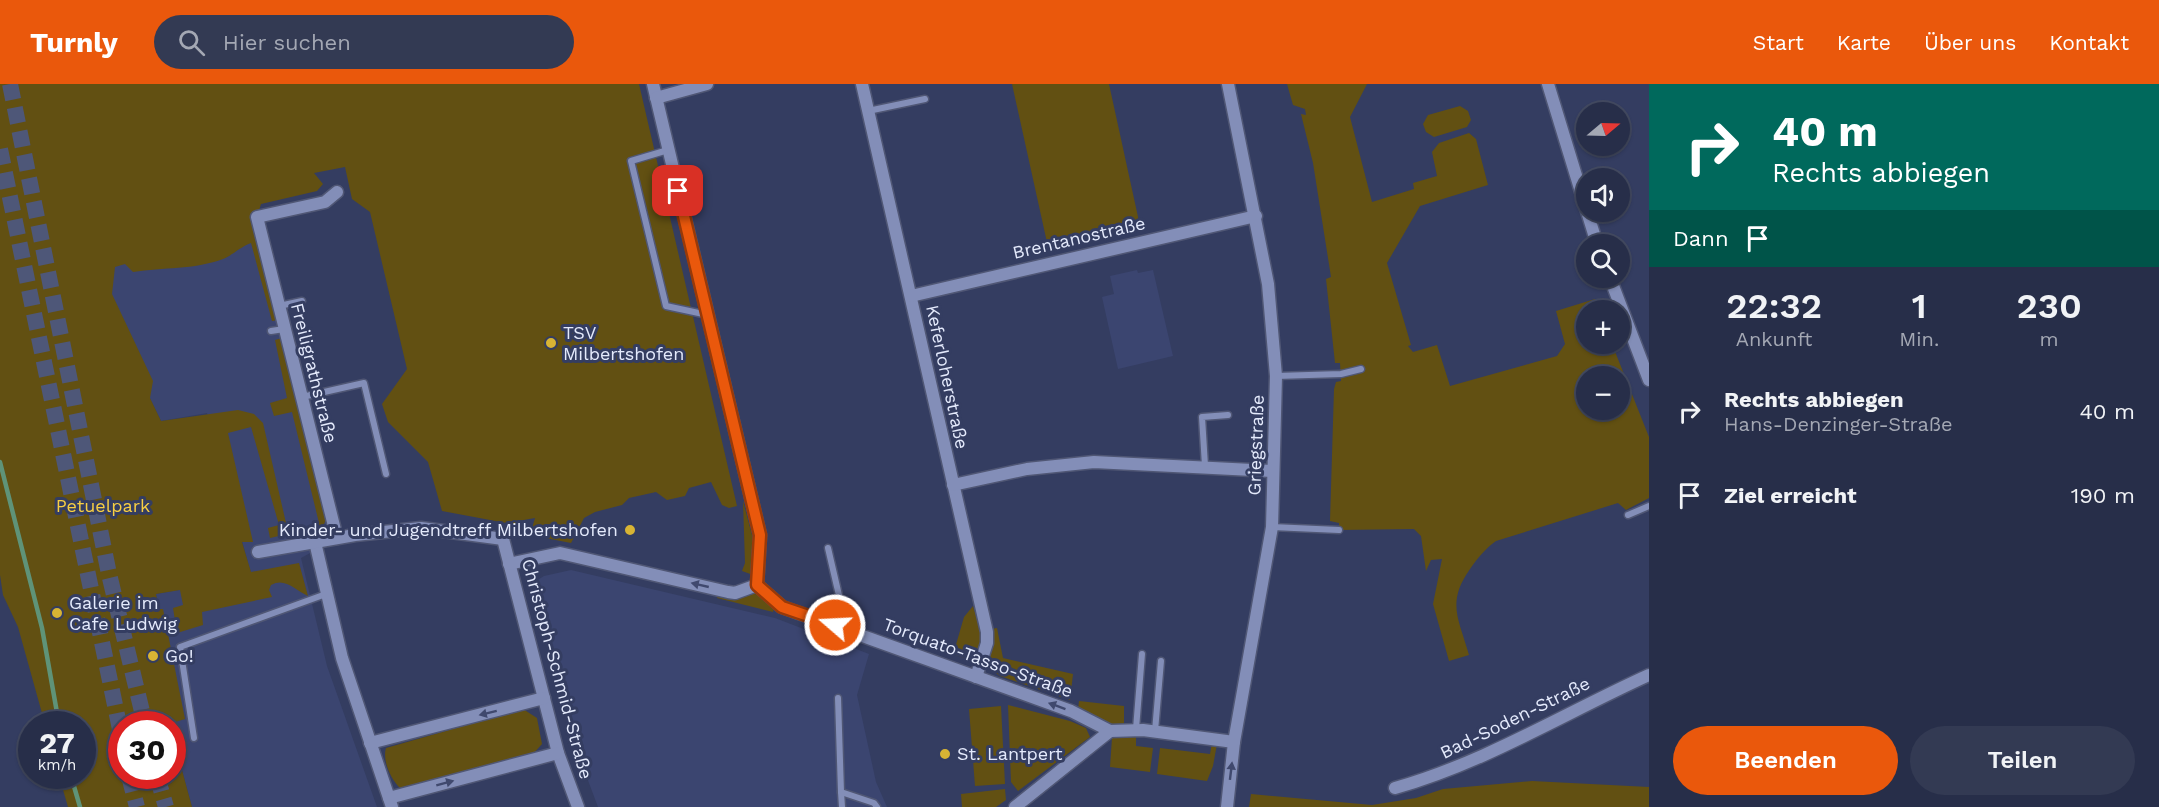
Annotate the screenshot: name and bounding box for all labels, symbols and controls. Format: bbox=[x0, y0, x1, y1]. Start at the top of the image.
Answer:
search box bbox=[154, 15, 574, 69]
text: Turnly bbox=[30, 26, 118, 59]
icon: search bbox=[175, 26, 208, 59]
text: Hier suchen bbox=[223, 30, 351, 55]
text: Start bbox=[1753, 30, 1804, 55]
text: Karte bbox=[1837, 30, 1891, 55]
text: Über uns bbox=[1924, 30, 2016, 55]
text: Kontakt bbox=[2049, 30, 2129, 55]
north arrow bbox=[1576, 102, 1630, 156]
map controls bbox=[1576, 102, 1630, 420]
text: 40 m bbox=[1772, 107, 1878, 156]
icon: right bbox=[1673, 108, 1751, 186]
text: Rechts abbiegen bbox=[1772, 157, 1990, 189]
pin bbox=[652, 165, 703, 216]
button: sound bbox=[1576, 168, 1630, 222]
icon: arrive bbox=[661, 174, 694, 207]
street label: Brentanostraße bbox=[1010, 212, 1147, 263]
icon: arrive bbox=[1741, 222, 1774, 255]
text: Dann bbox=[1673, 226, 1729, 251]
button: search bbox=[1576, 234, 1630, 288]
text: 22:32 bbox=[1726, 285, 1822, 327]
text: 1 bbox=[1912, 285, 1927, 327]
text: 230 bbox=[2016, 285, 2082, 327]
button: + bbox=[1576, 300, 1630, 354]
street label: Freiligrathstraße bbox=[287, 301, 342, 445]
street label: Keferloherstraße bbox=[922, 303, 973, 451]
place label: TSV Milbertshofen bbox=[563, 322, 684, 364]
text: Ankunft bbox=[1736, 327, 1812, 351]
text: Min. bbox=[1899, 327, 1939, 351]
text: m bbox=[2040, 327, 2059, 351]
marker: TSV Milbertshofen bbox=[544, 336, 558, 350]
button: − bbox=[1576, 366, 1630, 420]
text: Rechts abbiegen bbox=[1724, 387, 1904, 412]
street label: Griegstraße bbox=[1243, 394, 1268, 496]
icon: right bbox=[1673, 395, 1706, 428]
text: 40 m bbox=[2079, 399, 2135, 424]
text: Hans-Denzinger-Straße bbox=[1724, 412, 1953, 436]
icon: arrive bbox=[1673, 479, 1706, 512]
text: Ziel erreicht bbox=[1724, 483, 1857, 508]
text: 190 m bbox=[2071, 483, 2135, 508]
park label: Petuelpark bbox=[56, 495, 150, 516]
place label: Kinder- und Jugendtreff Milbertshofen bbox=[279, 519, 618, 540]
marker: Kinder- und Jugendtreff Milbertshofen bbox=[623, 523, 637, 537]
street label: Christoph-Schmid-Straße bbox=[518, 556, 597, 781]
one-way arrow bbox=[691, 580, 710, 590]
place label: Galerie im Cafe Ludwig bbox=[69, 592, 178, 634]
position arrow bbox=[803, 593, 867, 657]
marker: Galerie im Cafe Ludwig bbox=[50, 606, 64, 620]
street label: Torquato-Tasso-Straße bbox=[880, 613, 1076, 702]
place label: Go! bbox=[165, 645, 194, 666]
marker: Go! bbox=[146, 649, 160, 663]
street label: Bad-Soden-Straße bbox=[1437, 672, 1593, 763]
one-way arrow bbox=[1048, 701, 1066, 711]
one-way arrow bbox=[479, 708, 497, 718]
speed limit sign: 30 bbox=[108, 711, 186, 789]
text: 27 bbox=[39, 725, 75, 760]
button: Beenden bbox=[1673, 726, 1898, 795]
button: Teilen bbox=[1910, 726, 2135, 795]
place label: St. Lantpert bbox=[957, 743, 1063, 764]
marker: St. Lantpert bbox=[938, 747, 952, 761]
text: km/h bbox=[38, 756, 76, 774]
one-way arrow bbox=[1226, 762, 1235, 781]
one-way arrow bbox=[436, 777, 455, 787]

